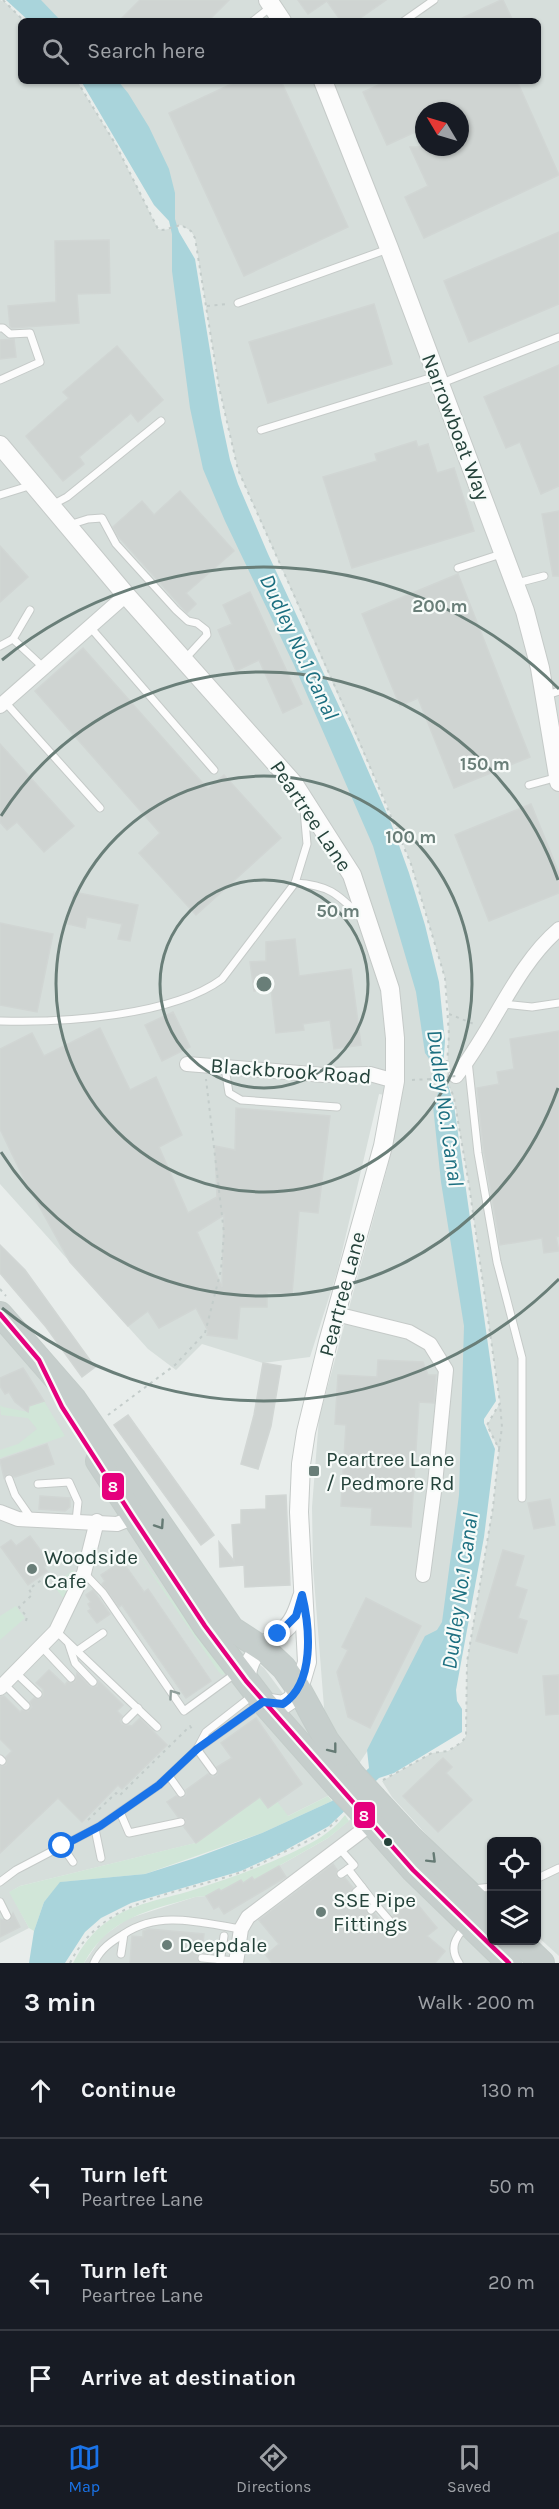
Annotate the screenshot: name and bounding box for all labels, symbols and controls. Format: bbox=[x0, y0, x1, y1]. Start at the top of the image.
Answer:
search box bbox=[18, 18, 541, 84]
icon: search bbox=[39, 35, 72, 68]
text: Search here bbox=[87, 38, 205, 64]
north arrow bbox=[415, 102, 469, 156]
street label: Narrowboat Way bbox=[417, 350, 495, 504]
water label: Dudley No.1 Canal bbox=[254, 570, 344, 724]
text: 200 m bbox=[412, 595, 468, 617]
text: 150 m bbox=[460, 753, 510, 775]
street label: Peartree Lane bbox=[265, 756, 357, 876]
text: 100 m bbox=[386, 826, 436, 848]
text: 50 m bbox=[316, 900, 360, 922]
centre of rings bbox=[254, 974, 274, 994]
water label: Dudley No.1 Canal bbox=[421, 1028, 469, 1188]
street label: Blackbrook Road bbox=[210, 1053, 372, 1089]
street label: Peartree Lane bbox=[314, 1229, 370, 1359]
place label: Peartree Lane / Pedmore Rd bbox=[326, 1447, 455, 1495]
marker: Peartree Lane / Pedmore Rd bbox=[307, 1464, 321, 1478]
line badge: 8 bbox=[101, 1472, 125, 1501]
text: 8 bbox=[108, 1477, 118, 1496]
water label: Dudley No.1 Canal bbox=[436, 1511, 484, 1671]
one-way arrow bbox=[153, 1519, 164, 1530]
place label: Woodside Cafe bbox=[44, 1545, 138, 1593]
marker: Woodside Cafe bbox=[25, 1562, 39, 1576]
route end bbox=[264, 1620, 290, 1646]
one-way arrow bbox=[169, 1690, 180, 1701]
one-way arrow bbox=[325, 1742, 336, 1753]
line badge: 8 bbox=[353, 1801, 376, 1829]
text: 8 bbox=[359, 1806, 369, 1825]
route start bbox=[48, 1832, 74, 1858]
unlabelled marker bbox=[382, 1836, 394, 1848]
map controls bbox=[487, 1837, 541, 1945]
button: locate bbox=[487, 1837, 541, 1891]
one-way arrow bbox=[425, 1852, 436, 1863]
place label: SSE Pipe Fittings bbox=[333, 1888, 416, 1936]
button: layers bbox=[487, 1891, 541, 1945]
marker: SSE Pipe Fittings bbox=[314, 1905, 328, 1919]
place label: Deepdale bbox=[179, 1933, 267, 1957]
marker: Deepdale bbox=[160, 1938, 174, 1952]
text: 3 min bbox=[24, 1987, 96, 2018]
text: Walk · 200 m bbox=[418, 1991, 535, 2014]
icon: ahead bbox=[24, 2074, 57, 2107]
text: Continue bbox=[81, 2077, 176, 2103]
text: 130 m bbox=[481, 2079, 535, 2102]
text: Turn left bbox=[81, 2162, 168, 2188]
icon: left bbox=[24, 2170, 57, 2203]
text: 50 m bbox=[488, 2175, 535, 2198]
text: Peartree Lane bbox=[81, 2188, 203, 2211]
text: Turn left bbox=[81, 2258, 168, 2284]
icon: left bbox=[24, 2266, 57, 2299]
text: 20 m bbox=[488, 2271, 535, 2294]
text: Peartree Lane bbox=[81, 2284, 203, 2307]
icon: arrive bbox=[24, 2362, 57, 2395]
text: Arrive at destination bbox=[81, 2365, 296, 2391]
tab: Map bbox=[68, 2441, 101, 2496]
tab: Directions bbox=[236, 2441, 311, 2496]
tab: Saved bbox=[447, 2441, 491, 2496]

